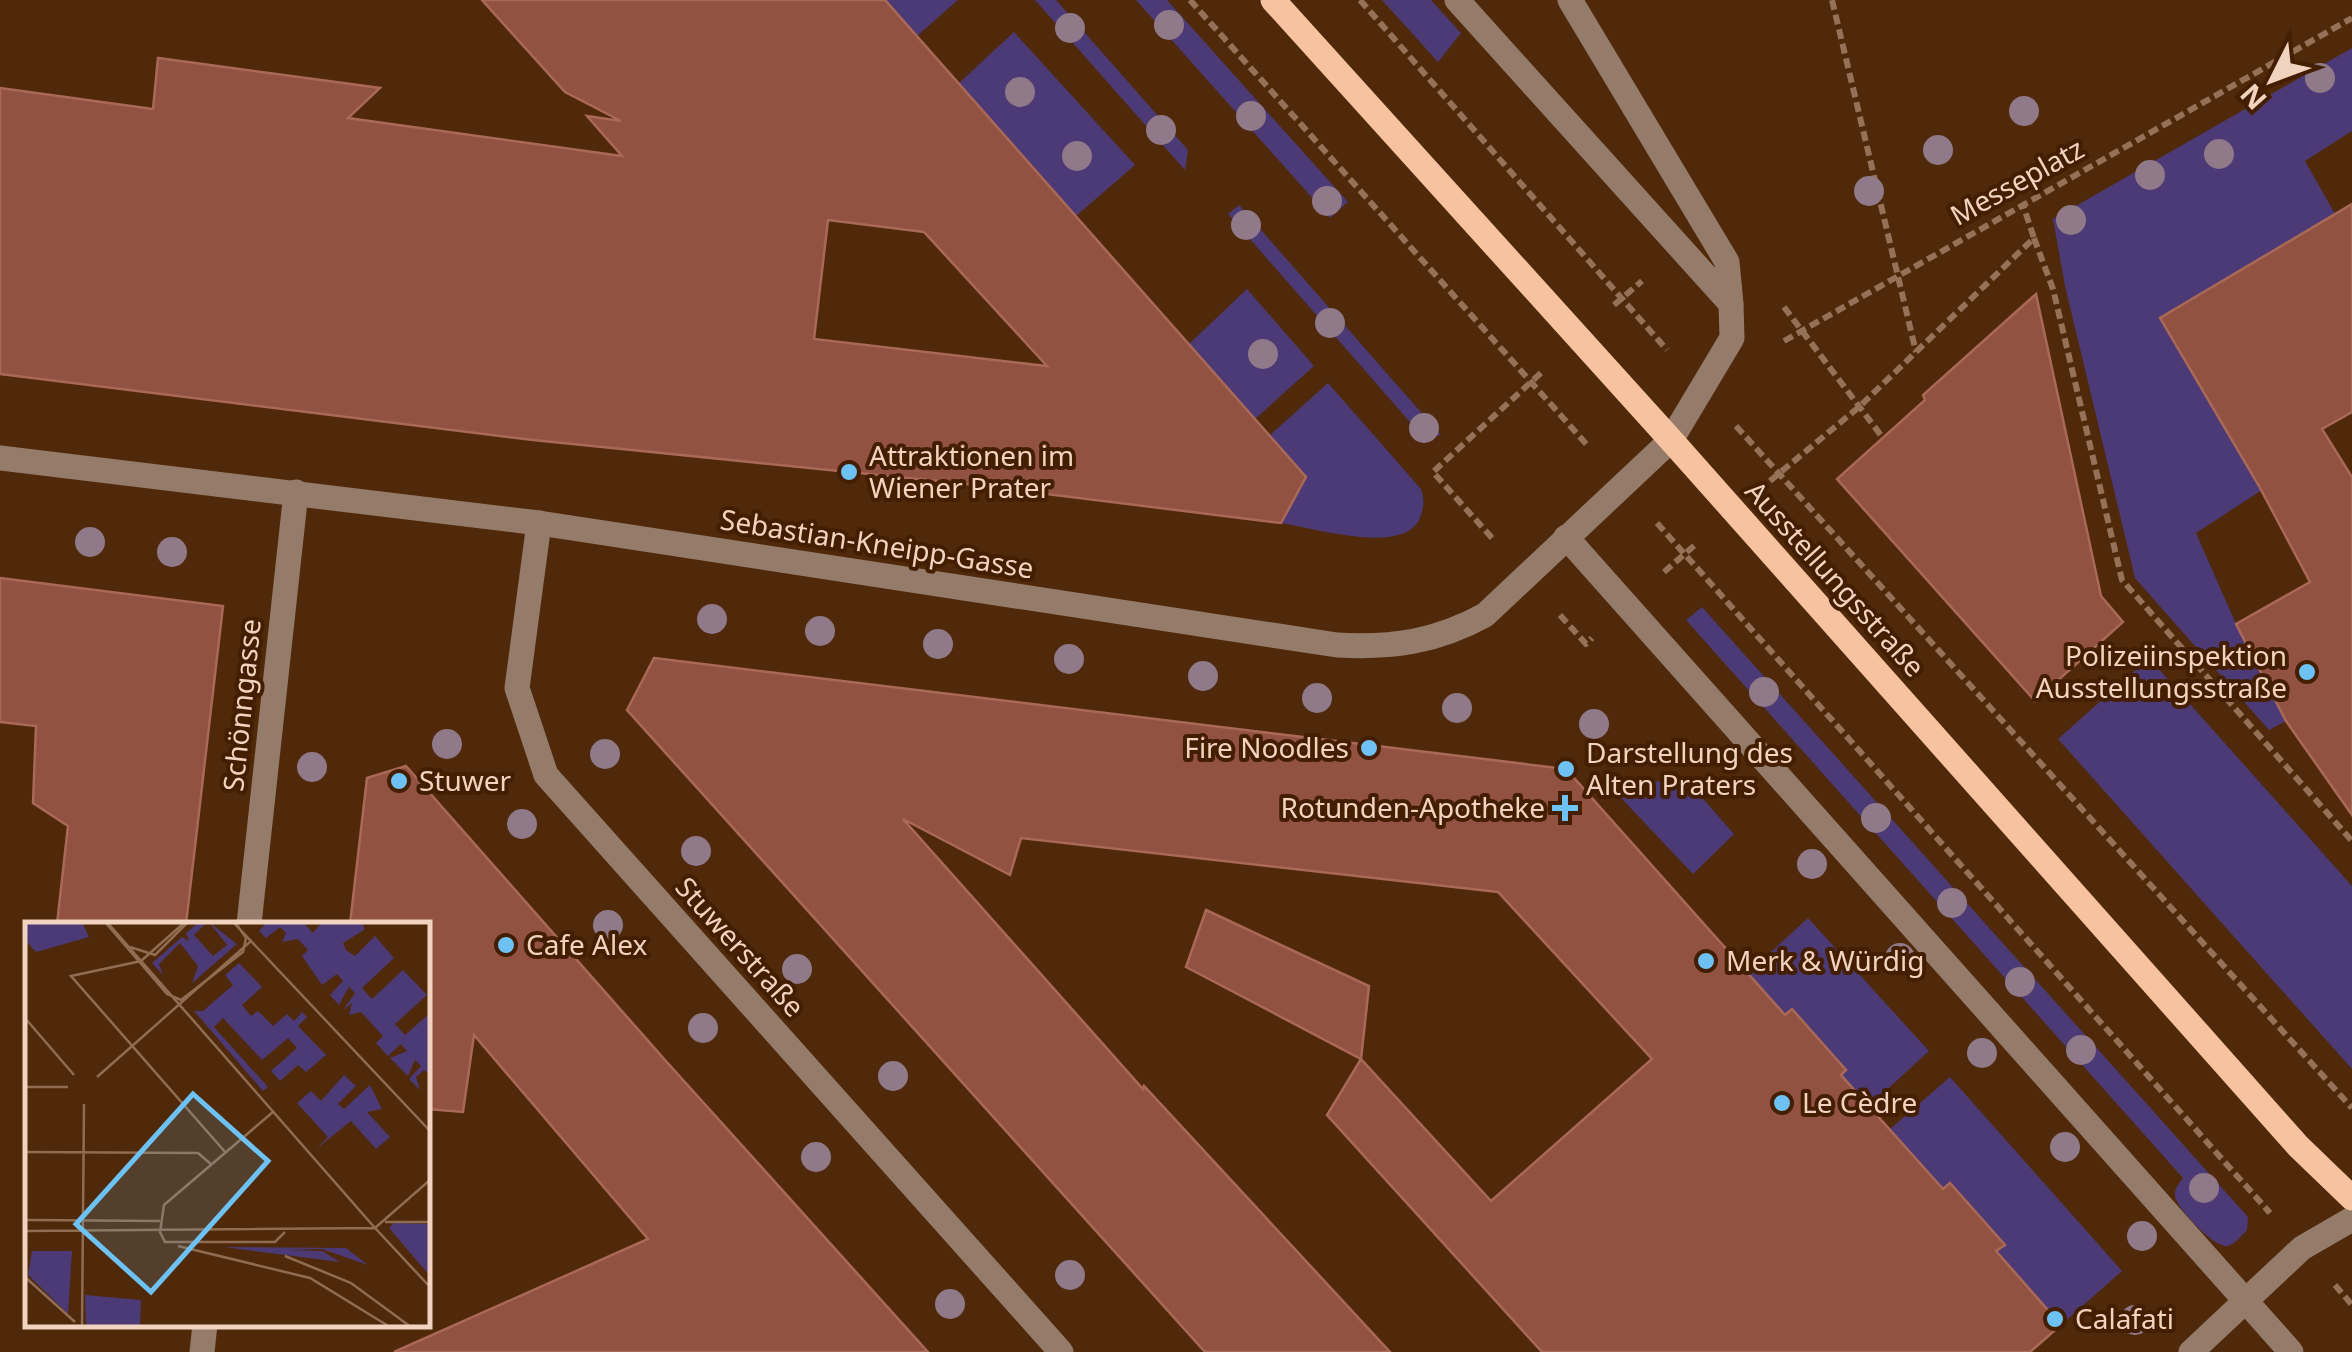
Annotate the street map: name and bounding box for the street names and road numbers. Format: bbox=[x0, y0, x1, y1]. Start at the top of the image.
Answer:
street label: Messeplatz bbox=[1943, 129, 2090, 233]
street label: Ausstellungsstraße bbox=[1738, 472, 1934, 684]
street label: Sebastian-Kneipp-Gasse bbox=[718, 499, 1037, 587]
street label: Schönngasse bbox=[213, 617, 269, 793]
street label: Stuwerstraße bbox=[668, 868, 814, 1024]

